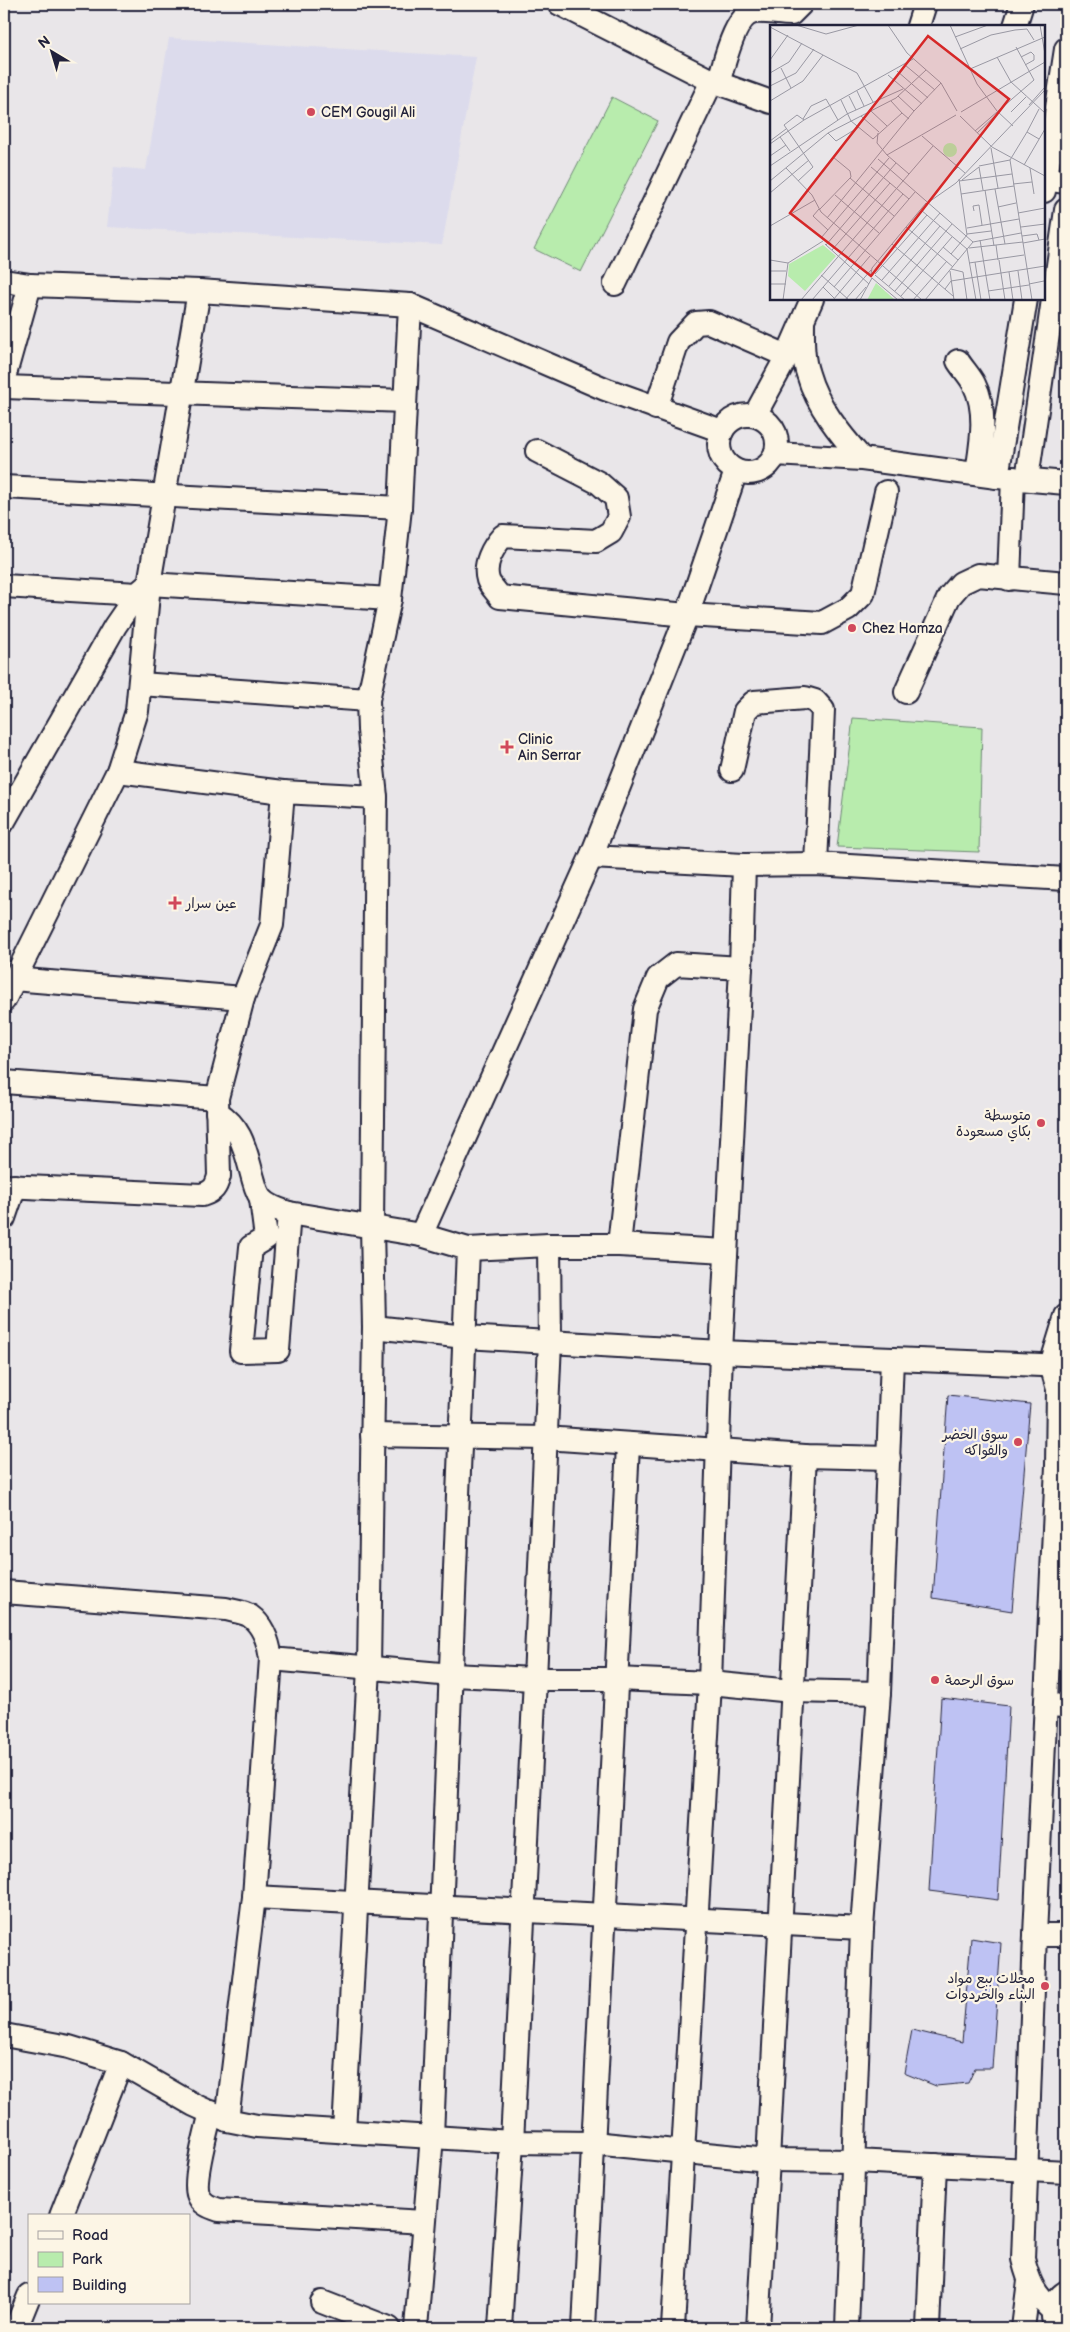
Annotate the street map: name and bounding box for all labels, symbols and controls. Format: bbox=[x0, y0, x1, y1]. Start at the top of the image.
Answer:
inset map bbox=[770, 25, 1045, 300]
north arrow bbox=[28, 28, 78, 78]
text: N bbox=[35, 32, 54, 52]
place label: CEM Gougil Ali bbox=[321, 104, 415, 121]
marker: CEM Gougil Ali bbox=[305, 106, 317, 118]
place label: Chez Hamza bbox=[862, 620, 943, 637]
marker: Chez Hamza bbox=[846, 622, 858, 634]
place label: Clinic Ain Serrar bbox=[518, 731, 582, 764]
marker: Clinic Ain Serrar bbox=[500, 740, 514, 754]
place label: عين سرار bbox=[185, 895, 236, 912]
marker: عين سرار bbox=[168, 896, 182, 910]
place label: متوسطة بكاي مسعودة bbox=[956, 1107, 1031, 1142]
marker: متوسطة بكاي مسعودة bbox=[1035, 1117, 1047, 1129]
place label: سوق الخضر والفواكه bbox=[941, 1426, 1008, 1459]
marker: سوق الخضر والفواكه bbox=[1012, 1436, 1024, 1448]
place label: سوق الرحمة bbox=[945, 1672, 1014, 1689]
marker: سوق الرحمة bbox=[929, 1674, 941, 1686]
place label: محلات ببع مواد البناء والخردوات bbox=[946, 1970, 1035, 2003]
marker: محلات ببع مواد البناء والخردوات bbox=[1039, 1980, 1051, 1992]
legend bbox=[28, 2214, 190, 2304]
text: Road bbox=[72, 2226, 108, 2245]
text: Park bbox=[72, 2250, 103, 2269]
text: Building bbox=[72, 2276, 127, 2295]

